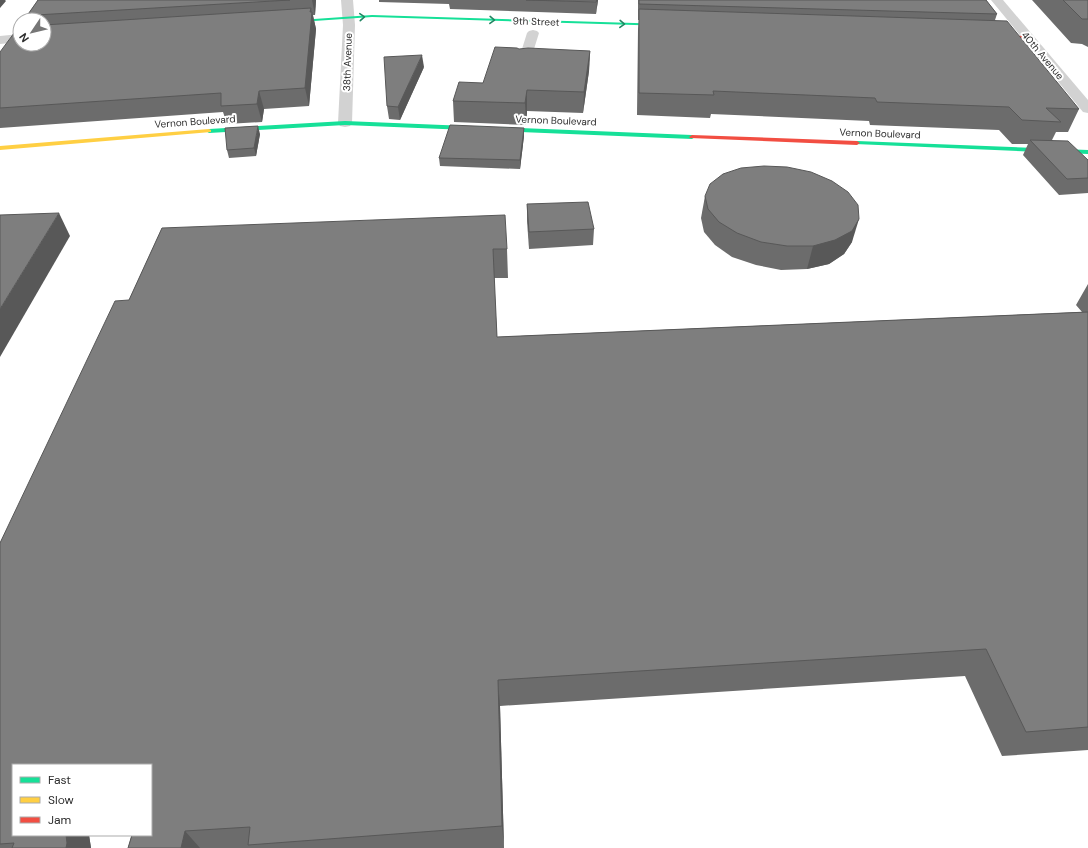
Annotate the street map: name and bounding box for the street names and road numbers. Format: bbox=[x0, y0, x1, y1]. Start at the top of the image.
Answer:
street label: 9th Street bbox=[512, 14, 560, 29]
street label: 40th Avenue bbox=[1019, 28, 1067, 82]
street label: 38th Avenue bbox=[340, 32, 355, 91]
street label: Vernon Boulevard bbox=[154, 112, 236, 131]
street label: Vernon Boulevard bbox=[515, 113, 597, 128]
street label: Vernon Boulevard bbox=[839, 126, 921, 141]

